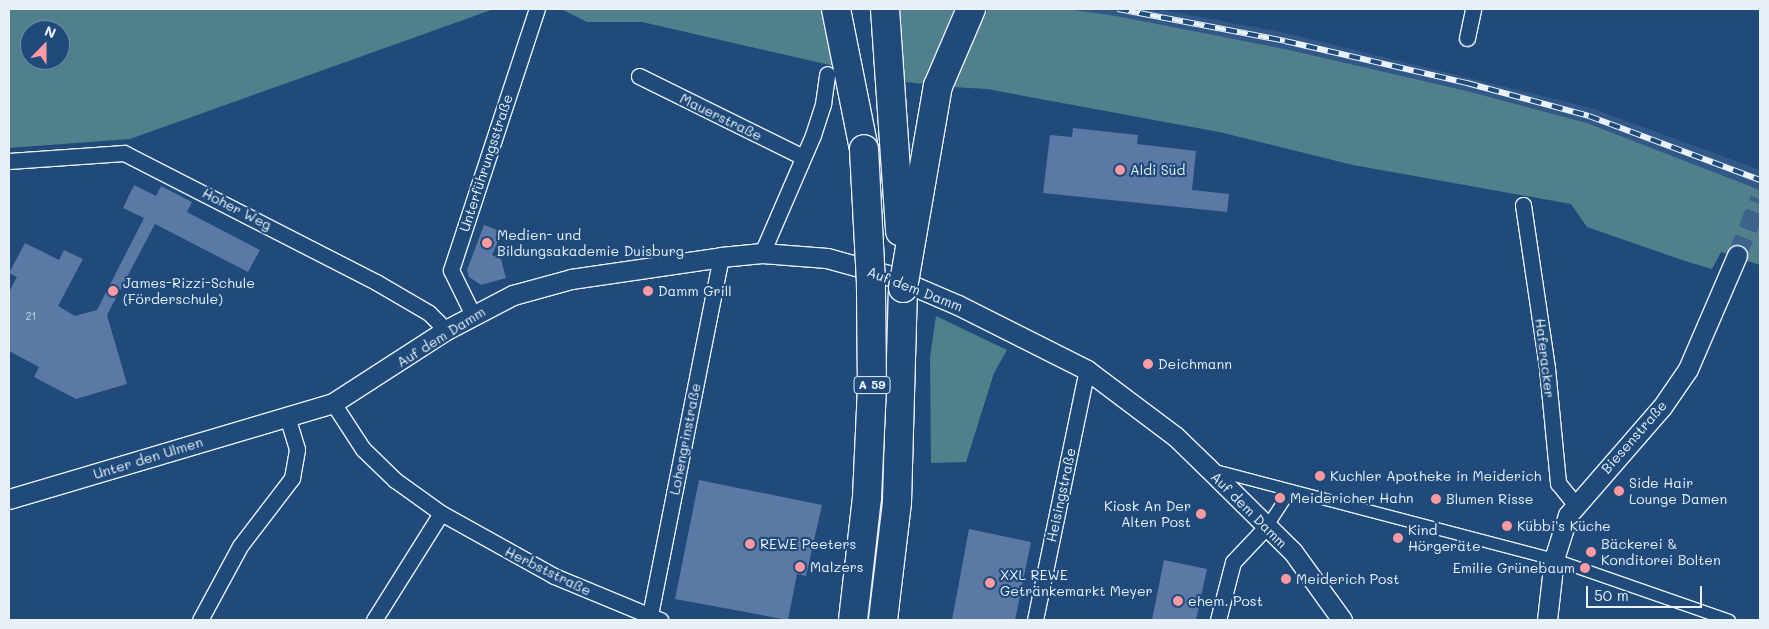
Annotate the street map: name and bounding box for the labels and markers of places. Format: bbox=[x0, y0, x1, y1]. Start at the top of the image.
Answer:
place label: Aldi Süd bbox=[1130, 162, 1185, 178]
marker: Aldi Süd bbox=[1114, 164, 1126, 176]
place label: Medien- und Bildungsakademie Duisburg bbox=[497, 227, 684, 260]
marker: Medien- und Bildungsakademie Duisburg bbox=[481, 237, 493, 249]
place label: James-Rizzi-Schule (Förderschule) bbox=[123, 275, 255, 308]
place label: Damm Grill bbox=[658, 283, 732, 299]
marker: James-Rizzi-Schule (Förderschule) bbox=[107, 285, 119, 297]
marker: Damm Grill bbox=[642, 285, 654, 297]
place label: Deichmann bbox=[1158, 356, 1232, 372]
marker: Deichmann bbox=[1142, 358, 1154, 370]
place label: Kuchler Apotheke in Meiderich bbox=[1330, 468, 1542, 484]
marker: Kuchler Apotheke in Meiderich bbox=[1314, 470, 1326, 482]
place label: Side Hair Lounge Damen bbox=[1629, 475, 1727, 508]
marker: Side Hair Lounge Damen bbox=[1613, 485, 1625, 497]
place label: Meidericher Hahn bbox=[1290, 490, 1414, 506]
place label: Blumen Risse bbox=[1446, 491, 1533, 507]
marker: Meidericher Hahn bbox=[1274, 492, 1286, 504]
marker: Blumen Risse bbox=[1430, 493, 1442, 505]
place label: Kiosk An Der Alten Post bbox=[1104, 498, 1191, 530]
marker: Kiosk An Der Alten Post bbox=[1195, 508, 1207, 520]
place label: Kübbi's Küche bbox=[1517, 518, 1611, 534]
marker: Kübbi's Küche bbox=[1501, 520, 1513, 532]
place label: Kind Hörgeräte bbox=[1408, 522, 1481, 554]
marker: Kind Hörgeräte bbox=[1392, 532, 1404, 544]
place label: REWE Peeters bbox=[760, 536, 856, 552]
place label: Bäckerei & Konditorei Bolten bbox=[1601, 536, 1721, 568]
marker: REWE Peeters bbox=[744, 538, 756, 550]
marker: Bäckerei & Konditorei Bolten bbox=[1585, 546, 1597, 558]
place label: Malzers bbox=[810, 559, 864, 575]
place label: Emilie Grünebaum bbox=[1453, 560, 1575, 576]
marker: Malzers bbox=[794, 561, 806, 573]
marker: Emilie Grünebaum bbox=[1579, 562, 1591, 574]
place label: XXL REWE Getränkemarkt Meyer bbox=[1000, 567, 1153, 600]
place label: Meiderich Post bbox=[1296, 571, 1399, 587]
marker: Meiderich Post bbox=[1280, 573, 1292, 585]
marker: XXL REWE Getränkemarkt Meyer bbox=[984, 577, 996, 589]
place label: ehem. Post bbox=[1188, 593, 1263, 609]
marker: ehem. Post bbox=[1172, 595, 1184, 607]

